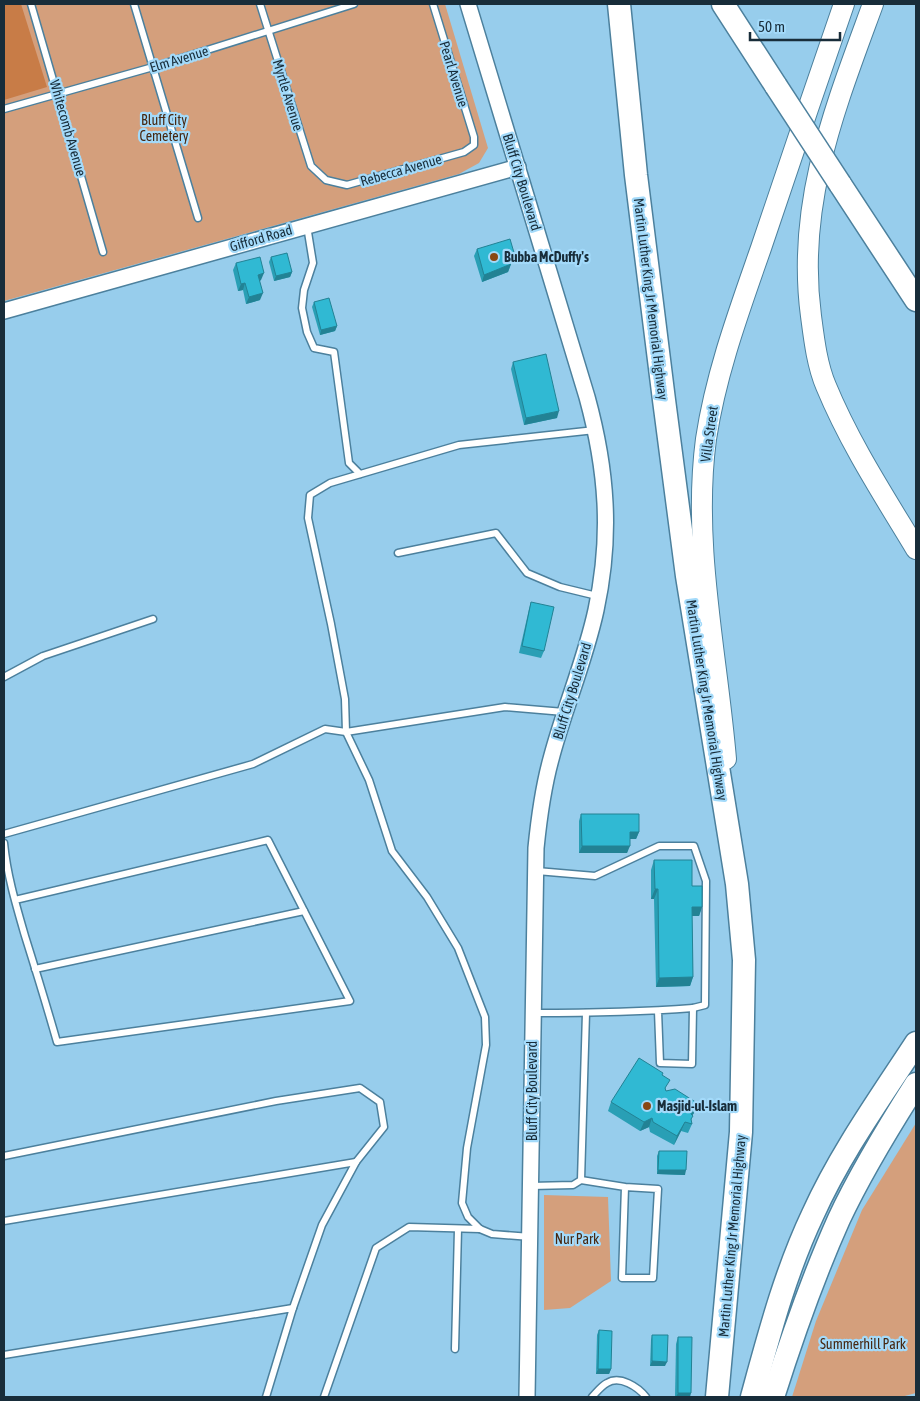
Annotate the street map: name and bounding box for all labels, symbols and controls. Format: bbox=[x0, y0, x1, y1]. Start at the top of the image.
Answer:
scale bar bbox=[750, 10, 840, 42]
text: 50 m bbox=[758, 18, 785, 35]
street label: Pearl Avenue bbox=[436, 39, 472, 109]
street label: Elm Avenue bbox=[148, 43, 210, 75]
street label: Myrtle Avenue bbox=[270, 57, 306, 133]
street label: Whitecomb Avenue bbox=[47, 78, 89, 178]
park label: Bluff City Cemetery bbox=[139, 112, 189, 144]
street label: Bluff City Boulevard bbox=[500, 132, 544, 232]
street label: Rebecca Avenue bbox=[359, 151, 443, 189]
street label: Martin Luther King Jr Memorial Highway bbox=[631, 197, 671, 401]
street label: Gifford Road bbox=[228, 221, 294, 255]
place label: Bubba McDuffy's bbox=[504, 249, 589, 265]
marker: Bubba McDuffy's bbox=[488, 251, 500, 263]
street label: Villa Street bbox=[697, 405, 721, 463]
street label: Martin Luther King Jr Memorial Highway bbox=[683, 598, 731, 802]
street label: Bluff City Boulevard bbox=[550, 641, 594, 741]
street label: Bluff City Boulevard bbox=[524, 1041, 540, 1141]
place label: Masjid-ul-Islam bbox=[657, 1098, 737, 1114]
marker: Masjid-ul-Islam bbox=[641, 1100, 653, 1112]
street label: Martin Luther King Jr Memorial Highway bbox=[715, 1134, 749, 1338]
park label: Nur Park bbox=[555, 1231, 599, 1247]
park label: Summerhill Park bbox=[820, 1336, 906, 1352]

